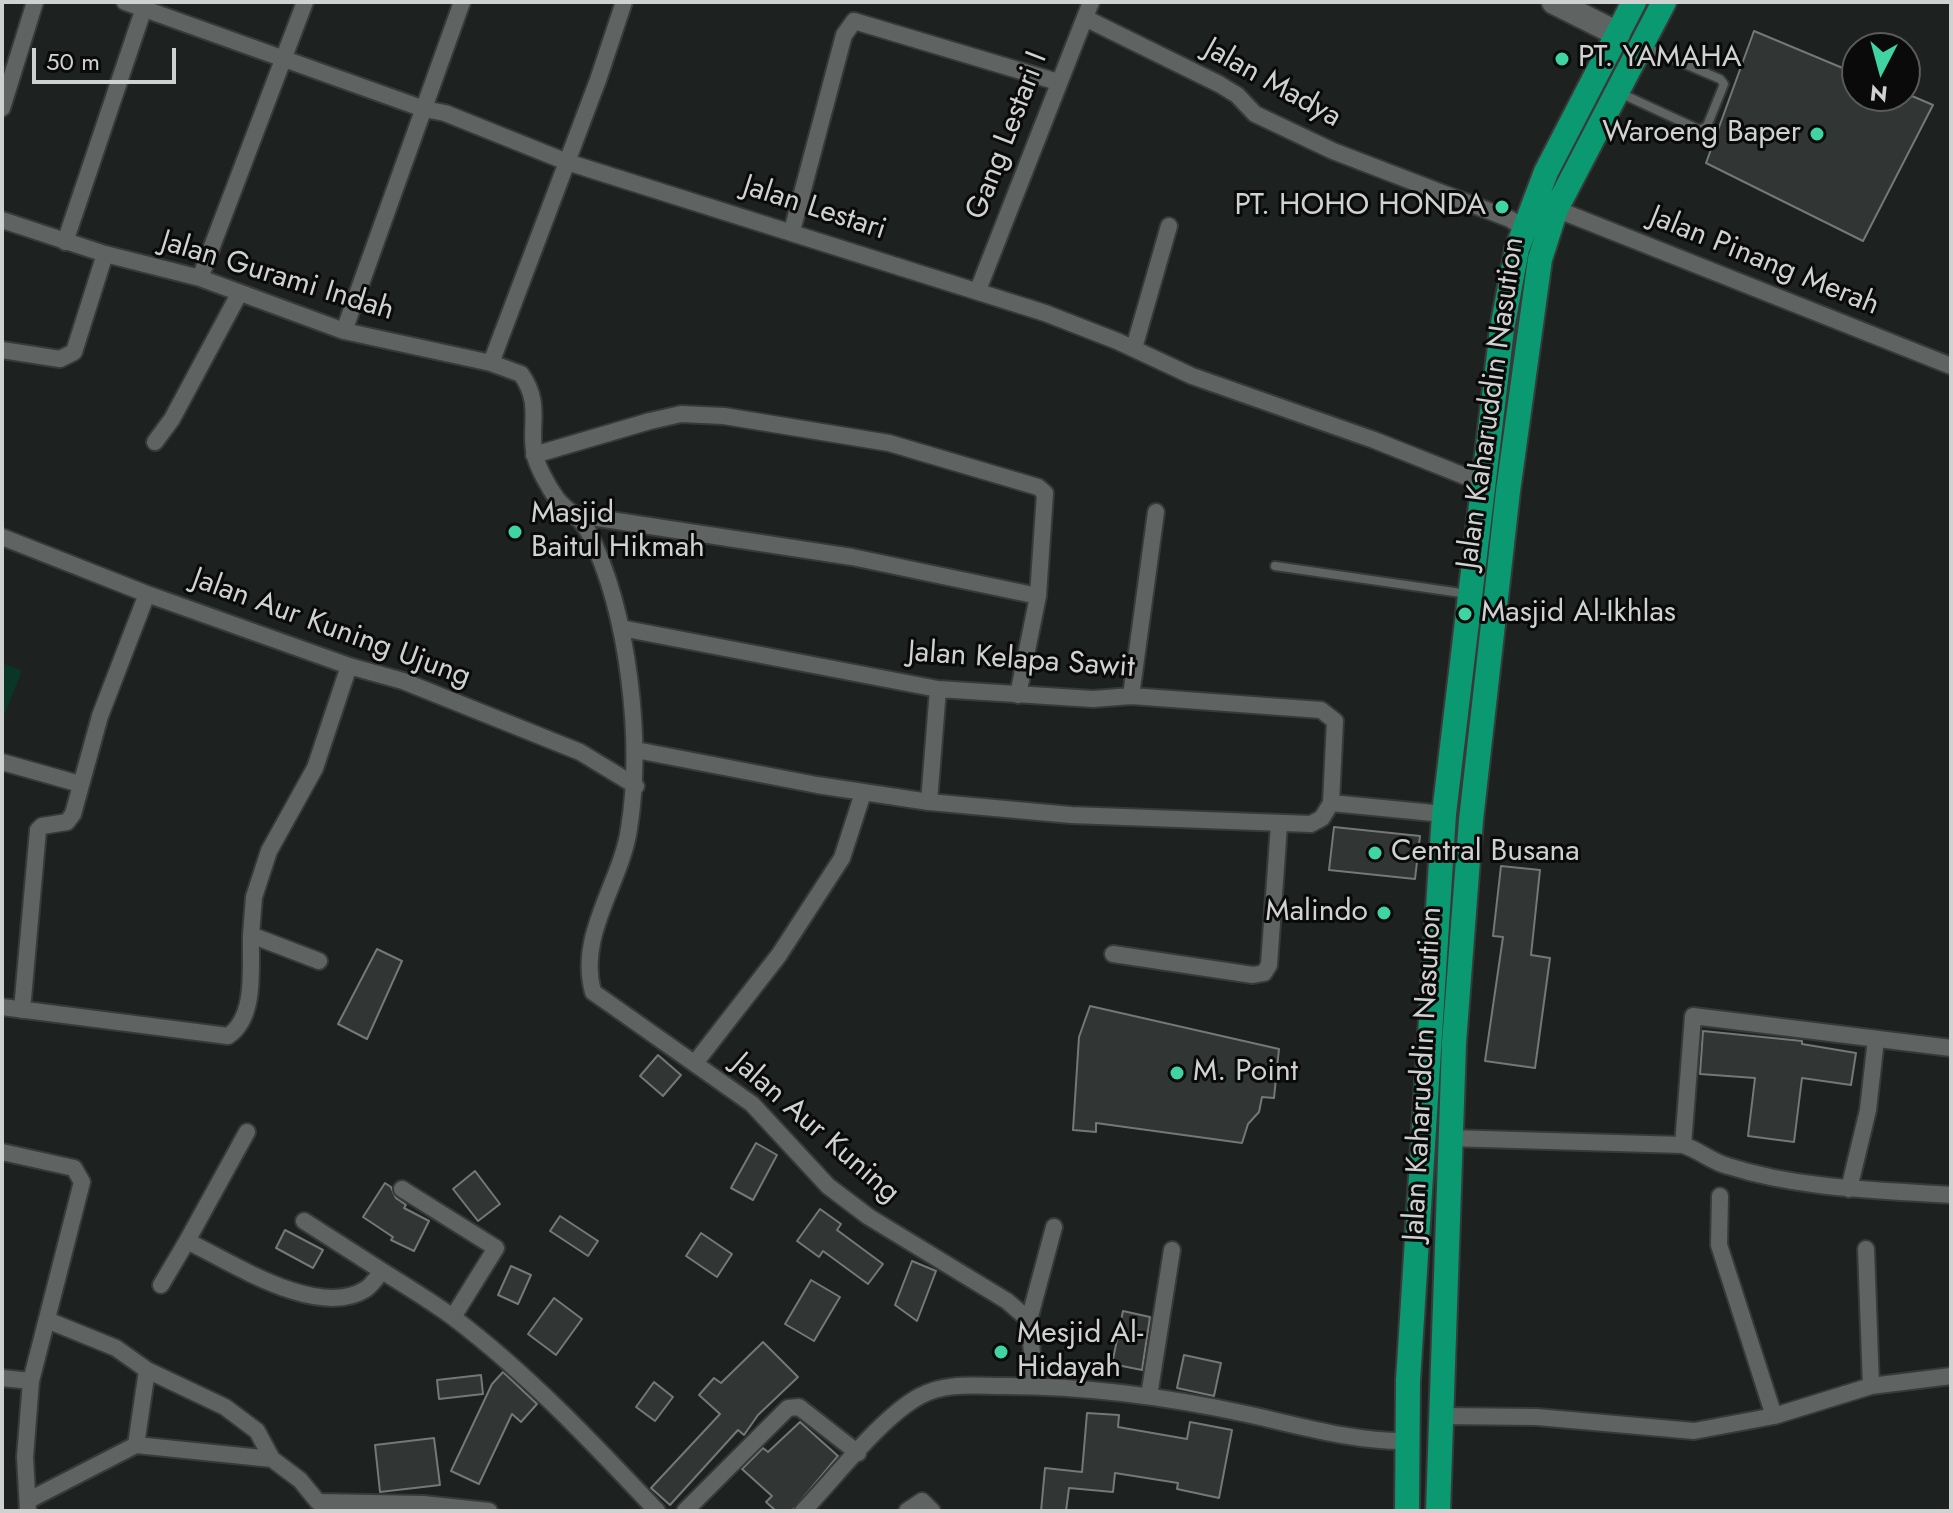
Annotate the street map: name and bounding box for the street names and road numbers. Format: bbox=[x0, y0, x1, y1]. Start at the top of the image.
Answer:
street label: Jalan Madya bbox=[1197, 32, 1347, 136]
street label: Gang Lestari I bbox=[960, 47, 1056, 225]
street label: Jalan Lestari bbox=[738, 169, 890, 249]
street label: Jalan Pinang Merah bbox=[1644, 200, 1884, 324]
street label: Jalan Gurami Indah bbox=[156, 224, 398, 330]
street label: Jalan Kaharuddin Nasution bbox=[1451, 235, 1533, 571]
street label: Jalan Aur Kuning Ujung bbox=[187, 562, 475, 696]
street label: Jalan Kelapa Sawit bbox=[906, 635, 1136, 687]
street label: Jalan Kaharuddin Nasution bbox=[1397, 906, 1451, 1242]
street label: Jalan Aur Kuning bbox=[724, 1046, 906, 1212]

